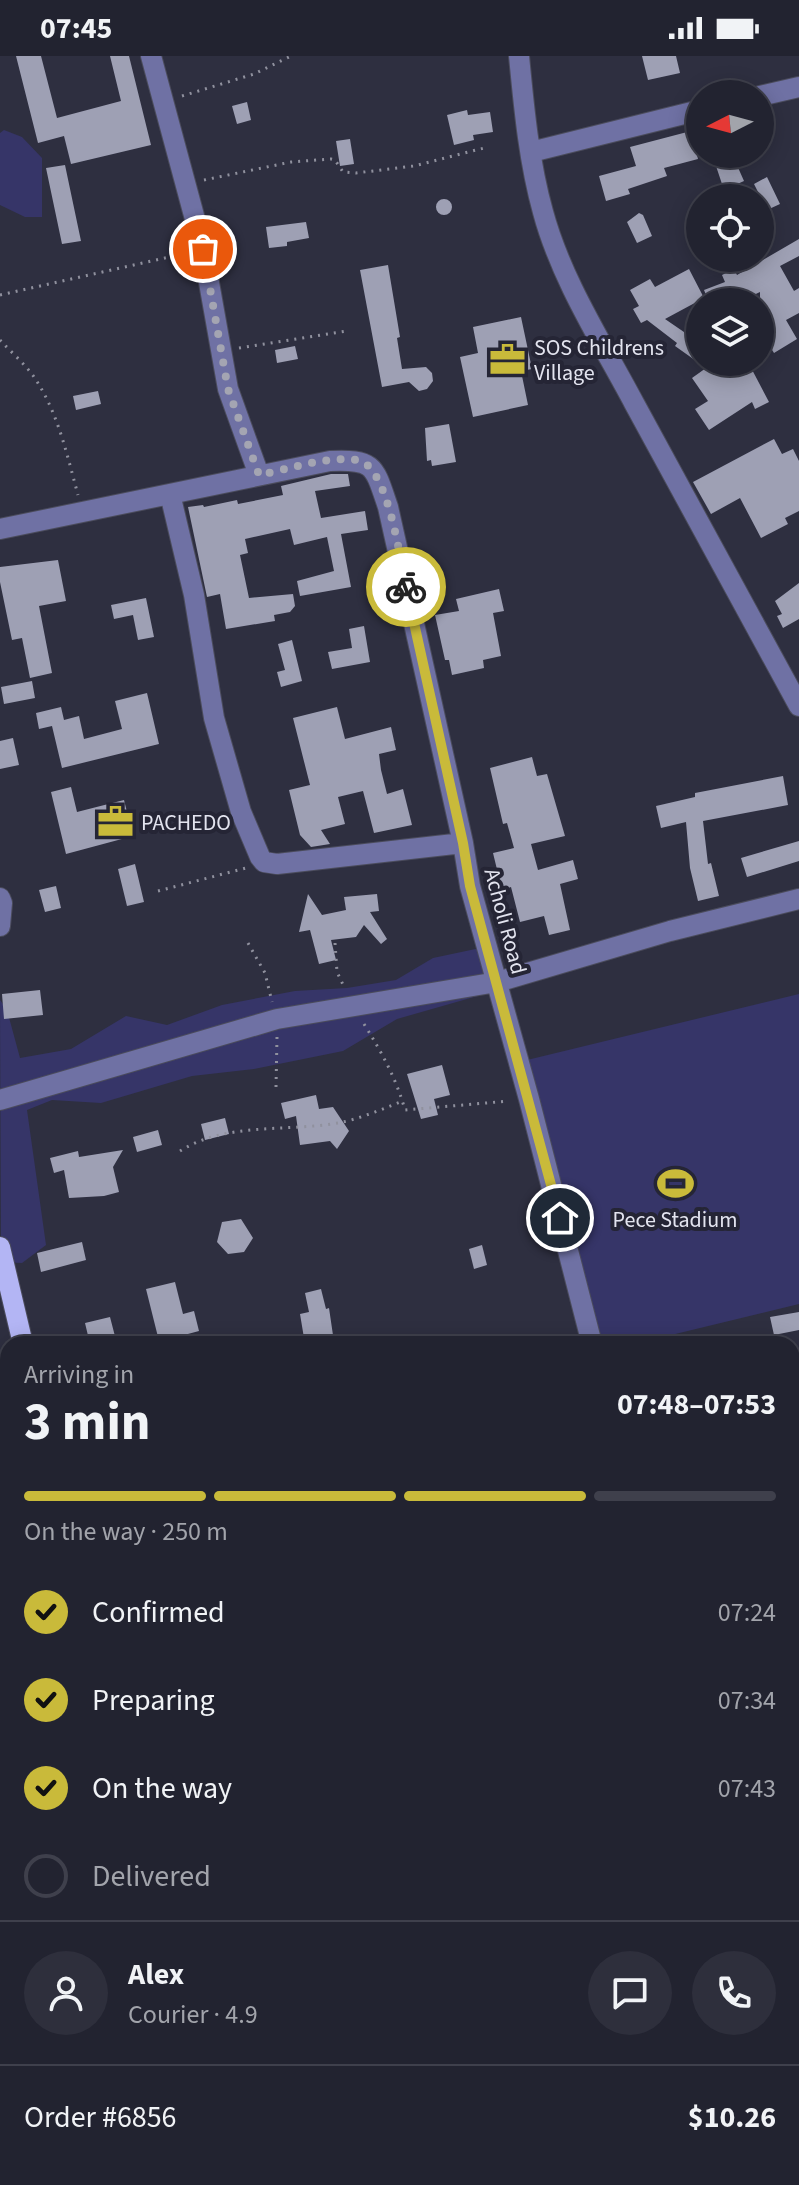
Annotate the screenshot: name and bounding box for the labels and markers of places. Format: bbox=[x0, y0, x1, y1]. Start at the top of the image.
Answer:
pin bbox=[169, 215, 237, 283]
place label: SOS Childrens Village bbox=[534, 332, 664, 389]
office icon: SOS Childrens Village bbox=[489, 341, 527, 379]
office icon: PACHEDO bbox=[96, 803, 134, 841]
place label: PACHEDO bbox=[141, 807, 231, 839]
sports icon: Pece Stadium bbox=[656, 1164, 694, 1202]
pin bbox=[526, 1184, 594, 1252]
place label: Pece Stadium bbox=[613, 1204, 737, 1236]

